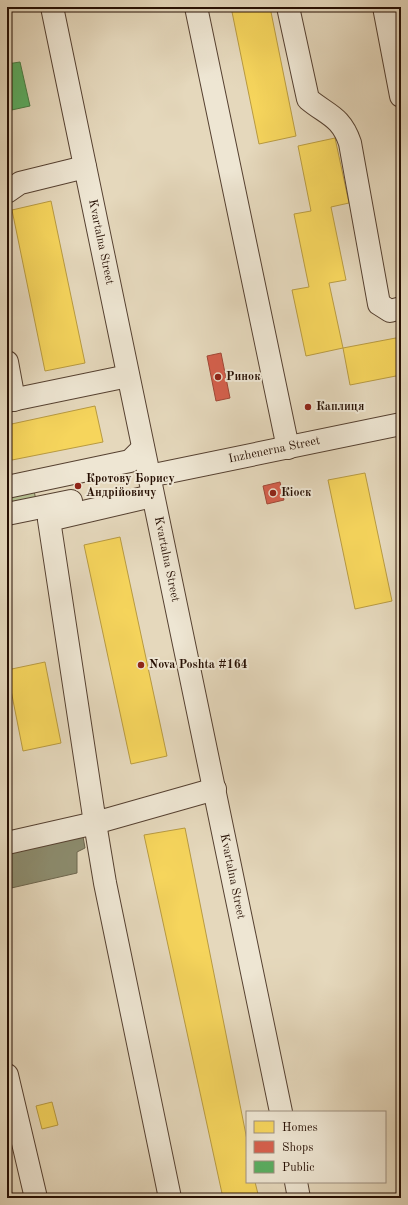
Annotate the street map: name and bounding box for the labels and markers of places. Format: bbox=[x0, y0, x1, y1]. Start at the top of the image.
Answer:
place label: Ринок bbox=[226, 371, 261, 383]
marker: Ринок bbox=[213, 372, 223, 382]
place label: Каплиця bbox=[316, 401, 364, 413]
marker: Каплиця bbox=[303, 402, 313, 412]
place label: Кротову Борису Андрійовичу bbox=[86, 473, 175, 499]
marker: Кротову Борису Андрійовичу bbox=[73, 481, 83, 491]
place label: Кіоск bbox=[281, 487, 312, 499]
marker: Кіоск bbox=[268, 488, 278, 498]
place label: Nova Poshta #164 bbox=[149, 659, 248, 671]
marker: Nova Poshta #164 bbox=[136, 660, 146, 670]

